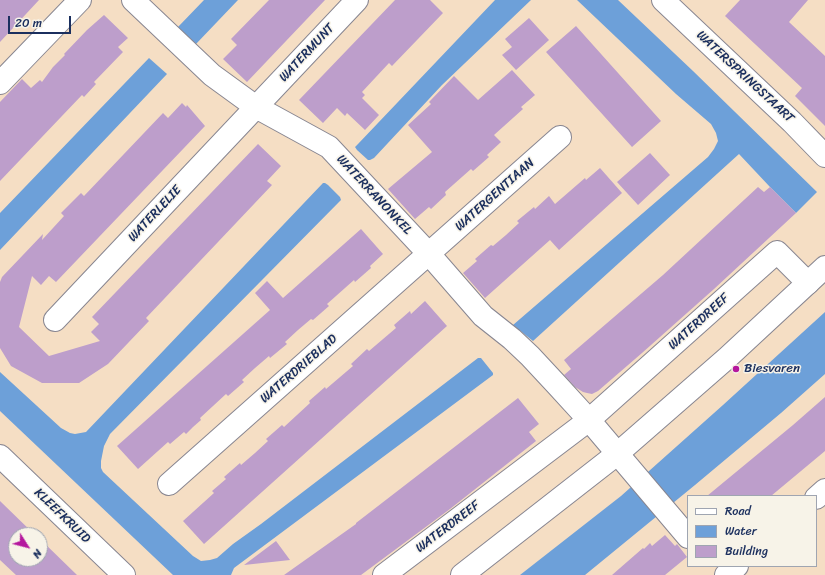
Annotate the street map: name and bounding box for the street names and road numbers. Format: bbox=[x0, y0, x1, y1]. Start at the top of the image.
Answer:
street label: WATERMUNT bbox=[276, 21, 338, 85]
street label: WATERSPRINGSTAART bbox=[693, 28, 797, 126]
street label: WATERRANONKEL bbox=[333, 152, 415, 238]
street label: WATERGENTIAAN bbox=[452, 155, 538, 235]
street label: WATERLELIE bbox=[125, 183, 185, 245]
street label: WATERDREEF bbox=[665, 291, 733, 353]
street label: WATERDRIEBLAD bbox=[257, 331, 341, 407]
street label: KLEEFKRUID bbox=[31, 485, 93, 547]
street label: WATERDREEF bbox=[413, 498, 483, 556]

